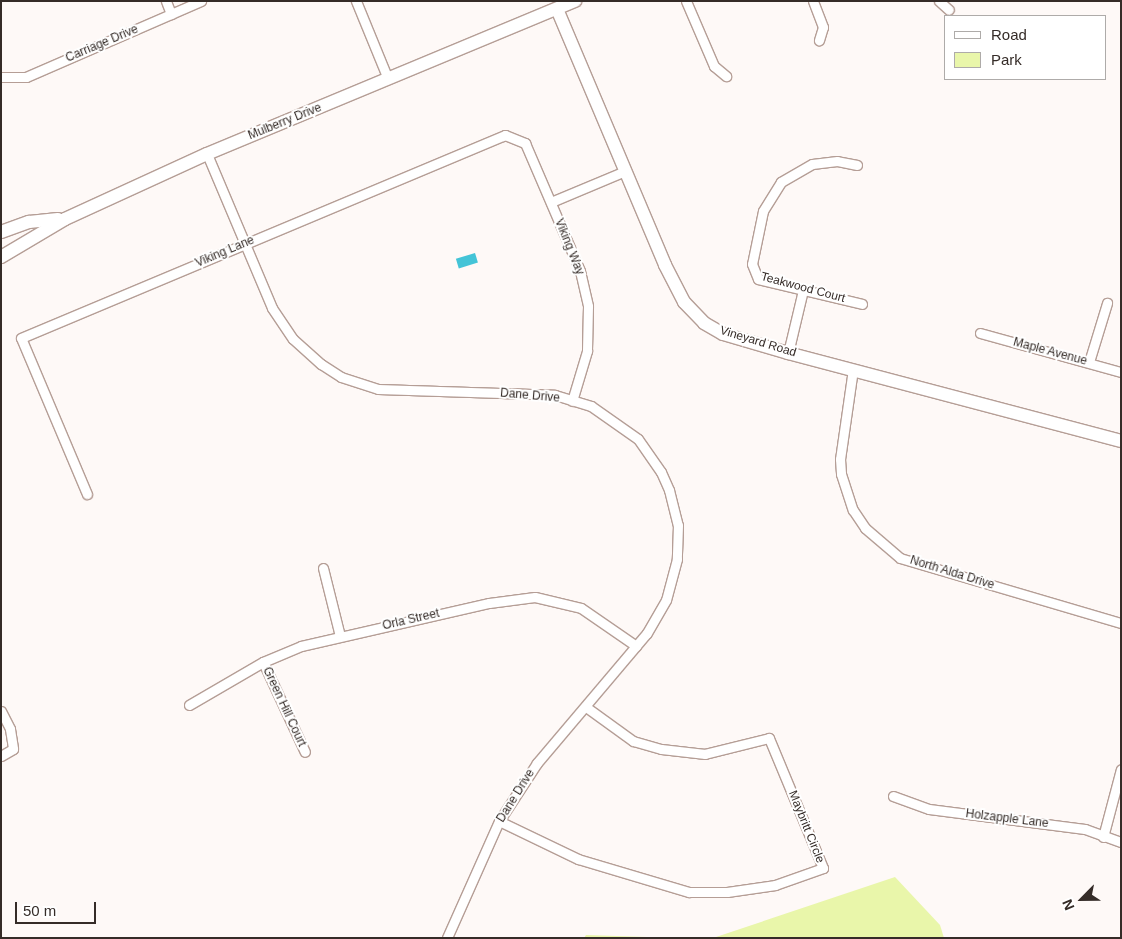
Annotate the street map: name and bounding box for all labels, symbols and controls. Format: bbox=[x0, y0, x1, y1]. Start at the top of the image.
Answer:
legend bbox=[944, 15, 1107, 80]
street label: Carriage Drive bbox=[64, 22, 140, 66]
text: Road bbox=[991, 26, 1027, 43]
text: Park bbox=[991, 51, 1022, 68]
street label: Mulberry Drive bbox=[246, 101, 324, 143]
street label: Viking Way bbox=[551, 217, 587, 277]
street label: Viking Lane bbox=[193, 233, 257, 271]
street label: Teakwood Court bbox=[759, 270, 847, 306]
street label: Vineyard Road bbox=[718, 324, 798, 360]
street label: Maple Avenue bbox=[1011, 335, 1089, 369]
street label: Dane Drive bbox=[499, 386, 561, 406]
street label: North Alda Drive bbox=[908, 553, 996, 593]
street label: Orla Street bbox=[381, 606, 441, 634]
street label: Green Hill Court bbox=[259, 665, 309, 749]
street label: Dane Drive bbox=[494, 767, 538, 825]
street label: Maybritt Circle bbox=[785, 789, 827, 865]
street label: Holzapple Lane bbox=[965, 807, 1049, 831]
north arrow bbox=[1057, 874, 1107, 924]
scale bar bbox=[18, 892, 99, 924]
text: N bbox=[1059, 897, 1078, 913]
text: 50 m bbox=[23, 902, 56, 919]

